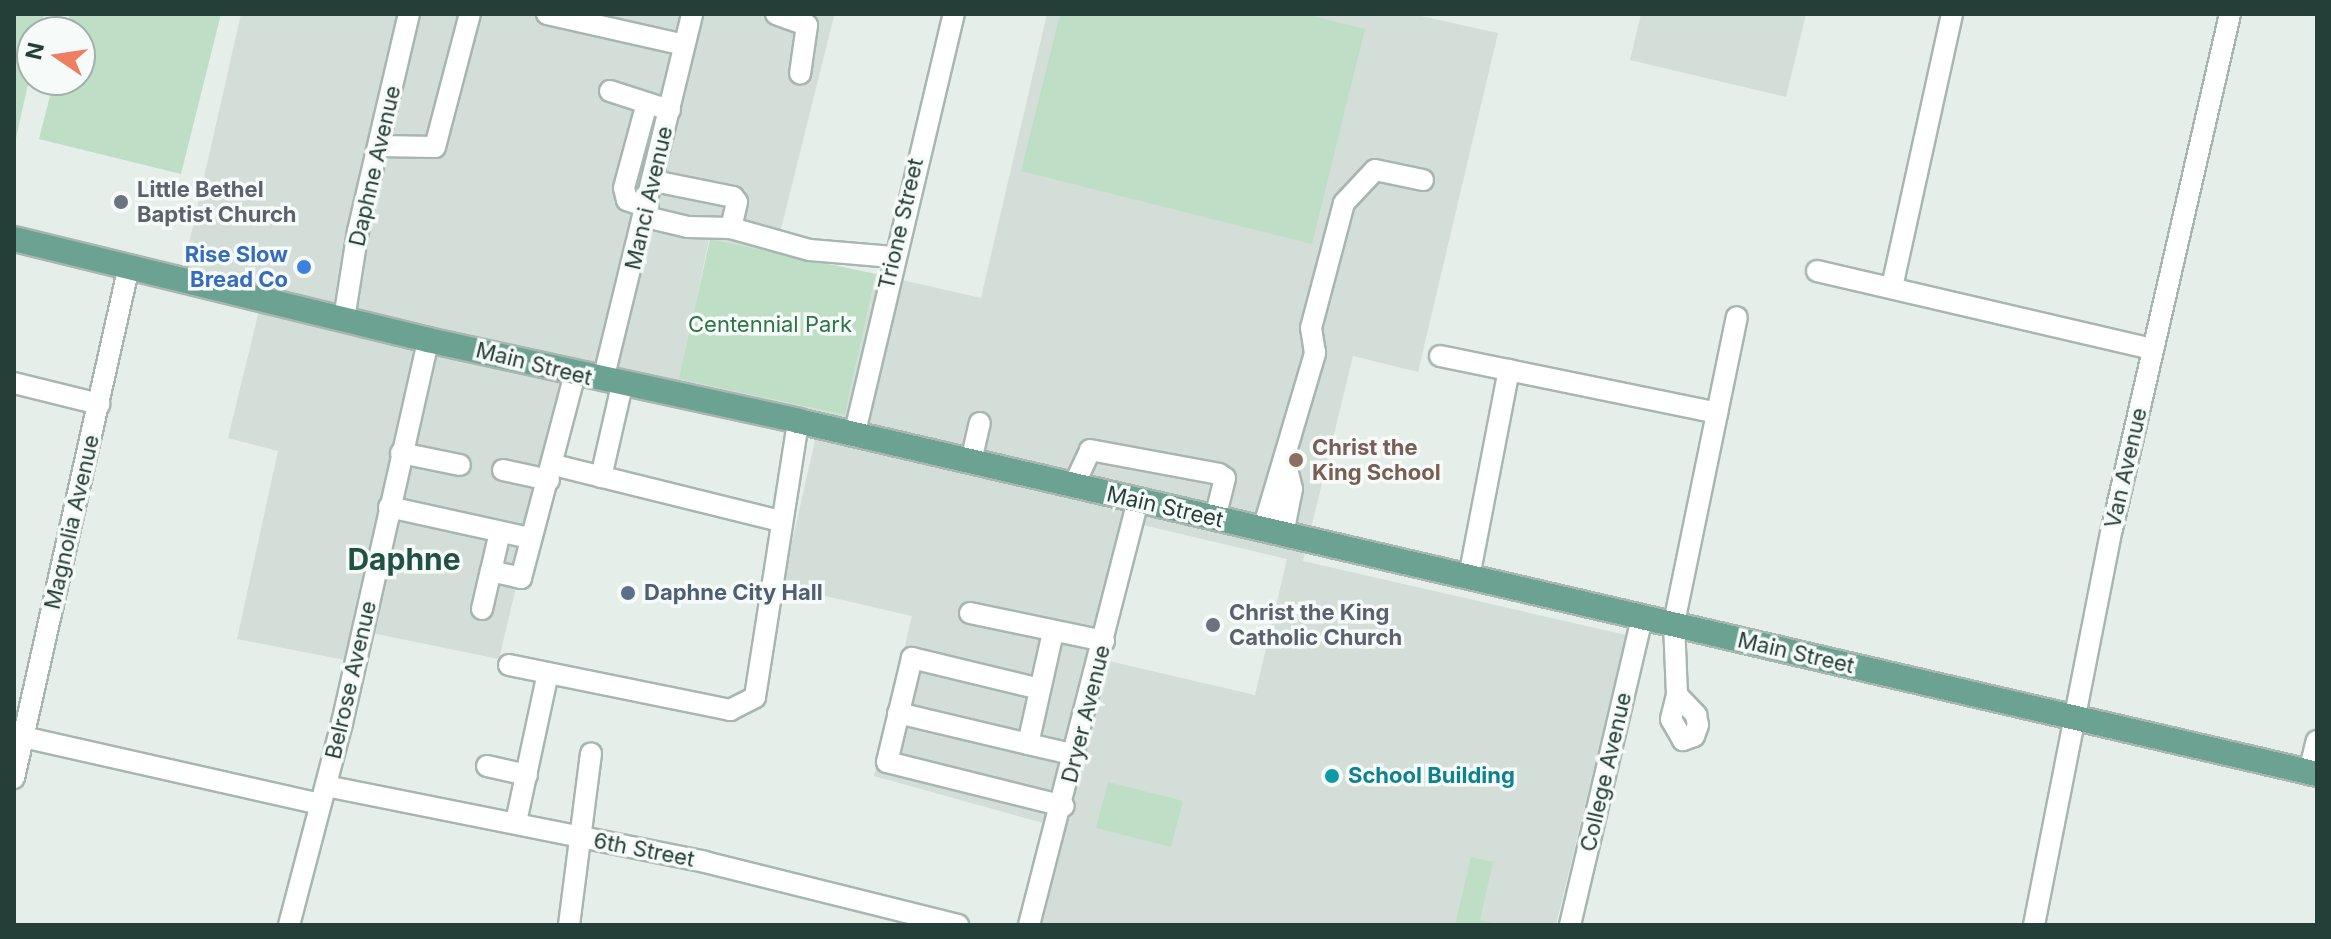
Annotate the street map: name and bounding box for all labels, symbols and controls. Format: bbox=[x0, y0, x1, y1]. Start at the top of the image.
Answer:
north arrow bbox=[16, 16, 96, 96]
text: N bbox=[20, 40, 49, 62]
street label: Daphne Avenue bbox=[344, 83, 406, 249]
street label: Manci Avenue bbox=[620, 124, 678, 272]
street label: Trione Street bbox=[873, 156, 929, 292]
place label: Little Bethel Baptist Church bbox=[137, 176, 297, 228]
marker: Little Bethel Baptist Church bbox=[112, 193, 130, 211]
place label: Rise Slow Bread Co bbox=[185, 241, 288, 292]
marker: Rise Slow Bread Co bbox=[295, 258, 313, 276]
park label: Centennial Park bbox=[688, 312, 852, 338]
street label: Main Street bbox=[473, 337, 595, 391]
street label: Van Avenue bbox=[2099, 405, 2153, 531]
street label: Magnolia Avenue bbox=[39, 432, 105, 612]
place label: Christ the King School bbox=[1312, 434, 1441, 486]
marker: Christ the King School bbox=[1287, 451, 1305, 469]
street label: Main Street bbox=[1104, 481, 1226, 533]
district label: Daphne bbox=[347, 541, 461, 577]
place label: Daphne City Hall bbox=[644, 580, 823, 606]
marker: Daphne City Hall bbox=[619, 584, 637, 602]
street label: Belrose Avenue bbox=[320, 598, 382, 762]
place label: Christ the King Catholic Church bbox=[1229, 599, 1402, 650]
marker: Christ the King Catholic Church bbox=[1204, 616, 1222, 634]
street label: Main Street bbox=[1735, 627, 1857, 679]
street label: Dryer Avenue bbox=[1056, 642, 1116, 786]
street label: College Avenue bbox=[1575, 690, 1637, 854]
place label: School Building bbox=[1348, 763, 1515, 789]
marker: School Building bbox=[1323, 767, 1341, 785]
street label: 6th Street bbox=[591, 827, 697, 873]

